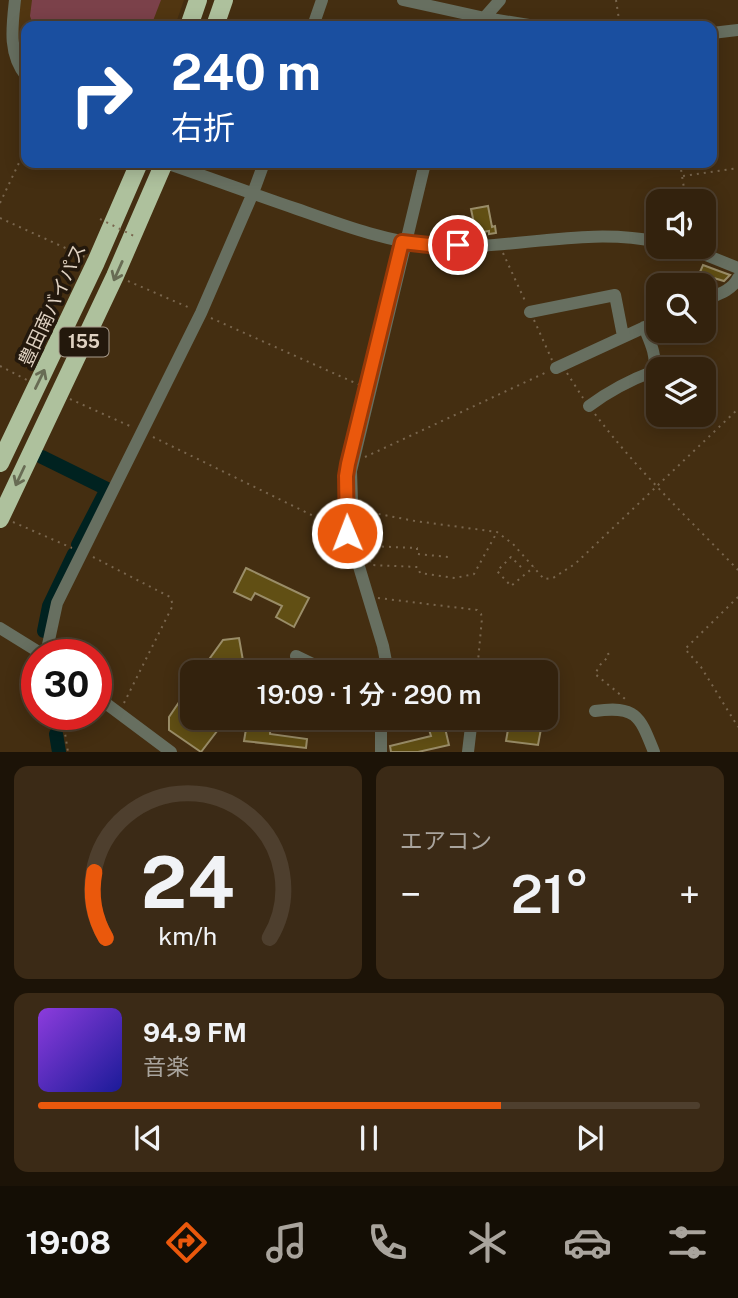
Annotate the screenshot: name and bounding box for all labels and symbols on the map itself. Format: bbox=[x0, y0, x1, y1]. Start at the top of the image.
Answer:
pin bbox=[428, 215, 488, 275]
street label: 豊田南バイパス bbox=[14, 240, 90, 370]
one-way arrow bbox=[110, 259, 123, 281]
road number: 155 bbox=[60, 328, 108, 356]
one-way arrow bbox=[34, 369, 47, 390]
one-way arrow bbox=[13, 465, 27, 486]
position arrow bbox=[310, 496, 384, 570]
speed limit sign: 30 bbox=[21, 639, 112, 730]

